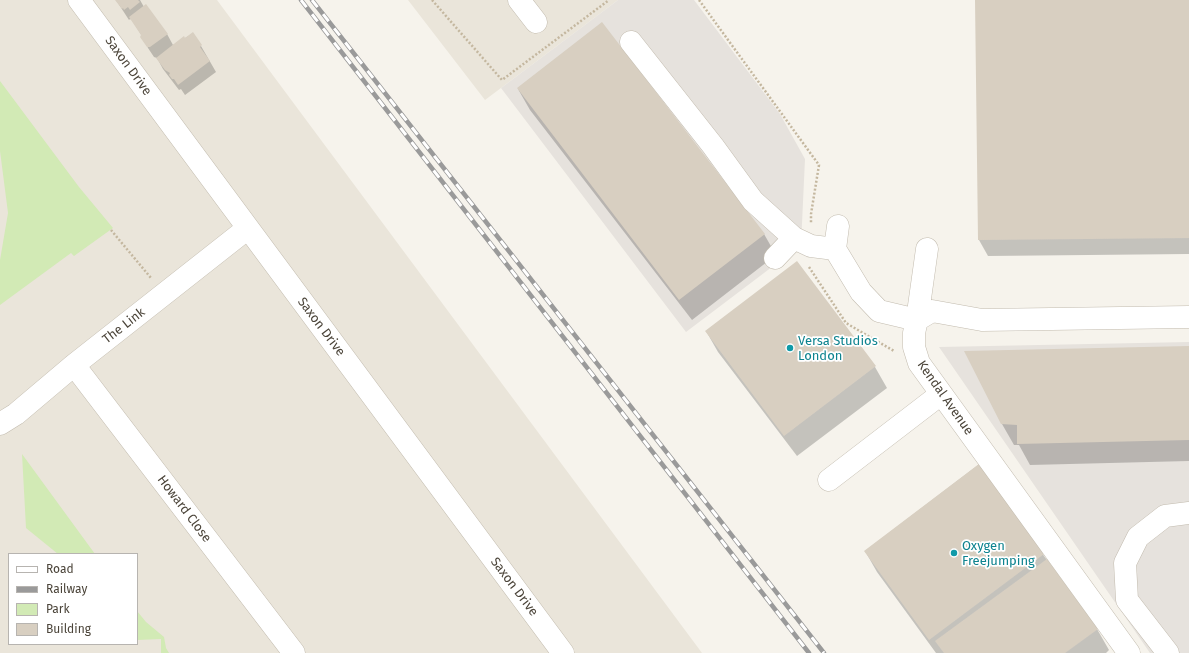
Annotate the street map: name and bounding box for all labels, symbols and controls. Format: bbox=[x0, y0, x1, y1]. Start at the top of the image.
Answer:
street label: Saxon Drive bbox=[101, 33, 155, 99]
street label: Saxon Drive bbox=[294, 295, 348, 359]
street label: The Link bbox=[100, 305, 148, 347]
place label: Versa Studios London bbox=[798, 333, 878, 364]
marker: Versa Studios London bbox=[785, 343, 795, 353]
street label: Kendal Avenue bbox=[914, 358, 976, 438]
street label: Howard Close bbox=[154, 472, 214, 546]
place label: Oxygen Freejumping bbox=[962, 538, 1035, 569]
marker: Oxygen Freejumping bbox=[949, 548, 959, 558]
legend bbox=[8, 553, 138, 645]
street label: Saxon Drive bbox=[487, 555, 541, 619]
text: Road bbox=[46, 562, 74, 576]
text: Railway bbox=[46, 582, 87, 596]
text: Park bbox=[46, 602, 70, 616]
text: Building bbox=[46, 622, 91, 636]

